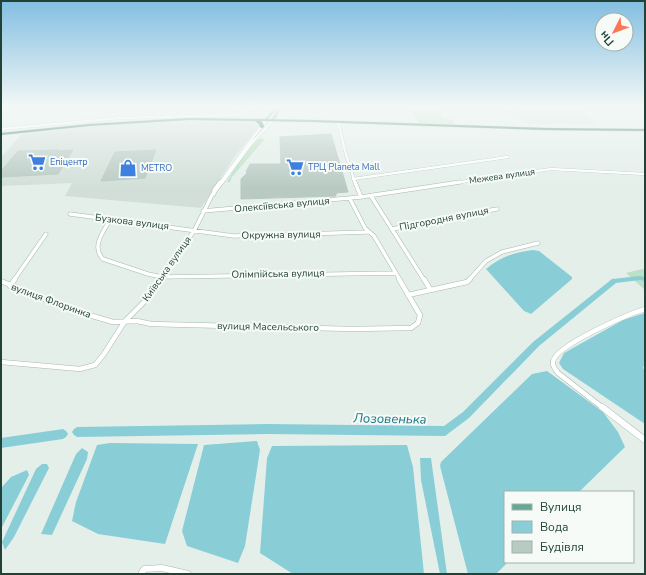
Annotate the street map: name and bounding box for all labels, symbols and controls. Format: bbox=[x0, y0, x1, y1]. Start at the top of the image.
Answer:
north arrow bbox=[594, 12, 634, 52]
text: Пн bbox=[596, 28, 618, 49]
supermarket icon: Епіцентр bbox=[27, 152, 47, 172]
place label: Епіцентр bbox=[50, 156, 88, 168]
supermarket icon: ТРЦ Planeta Mall bbox=[285, 157, 305, 177]
shop icon: METRO bbox=[118, 158, 138, 178]
place label: ТРЦ Planeta Mall bbox=[308, 161, 380, 173]
place label: METRO bbox=[141, 162, 172, 174]
street label: Межева вулиця bbox=[468, 165, 536, 187]
street label: Олексіївська вулиця bbox=[234, 194, 330, 216]
street label: Підгородня вулиця bbox=[398, 203, 490, 235]
street label: Бузкова вулиця bbox=[94, 211, 170, 233]
street label: Окружна вулиця bbox=[241, 227, 321, 243]
street label: Київська вулиця bbox=[139, 234, 195, 304]
street label: Олімпійська вулиця bbox=[231, 266, 325, 282]
street label: вулиця Флоринка bbox=[9, 280, 93, 322]
street label: вулиця Масельського bbox=[217, 319, 320, 335]
water label: Лозовенька bbox=[352, 409, 427, 429]
legend bbox=[504, 491, 634, 563]
text: Вулиця bbox=[540, 499, 582, 515]
text: Вода bbox=[540, 519, 568, 535]
text: Будівля bbox=[540, 539, 584, 555]

